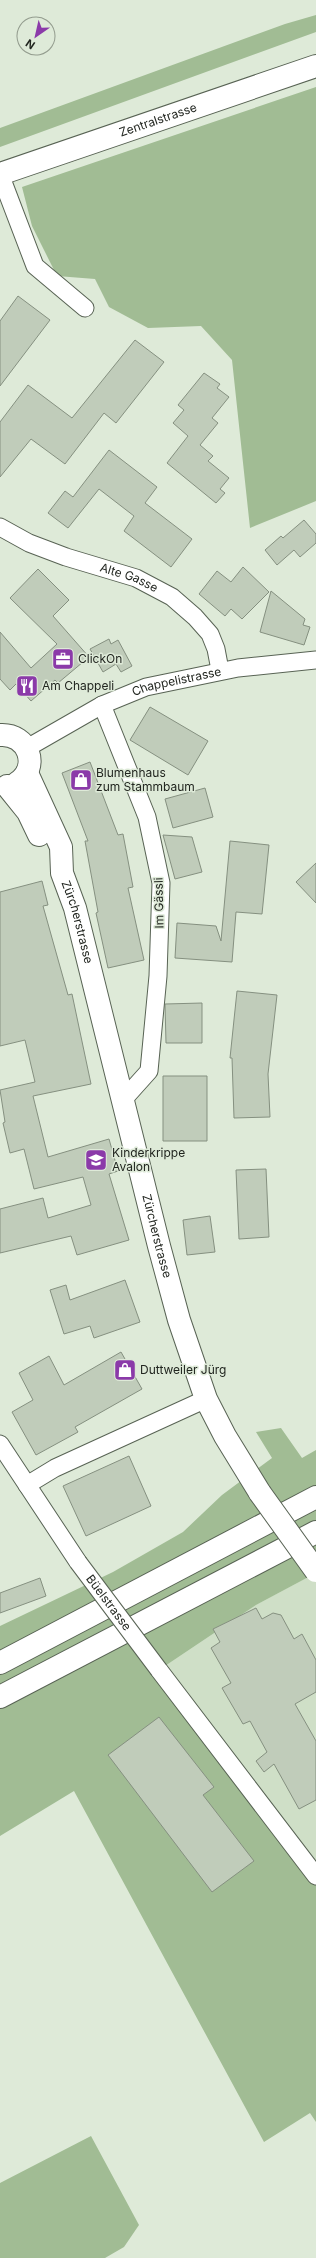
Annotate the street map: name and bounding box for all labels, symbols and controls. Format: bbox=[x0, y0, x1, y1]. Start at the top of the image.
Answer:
north arrow bbox=[16, 16, 56, 56]
text: N bbox=[23, 36, 38, 52]
street label: Zentralstrasse bbox=[117, 99, 199, 140]
street label: Alte Gasse bbox=[98, 560, 161, 595]
office icon: ClickOn bbox=[50, 646, 76, 672]
place label: ClickOn bbox=[78, 651, 122, 666]
street label: Chappelistrasse bbox=[129, 664, 223, 699]
restaurant icon: Am Chappeli bbox=[14, 673, 40, 699]
place label: Am Chappeli bbox=[42, 678, 114, 693]
place label: Blumenhaus zum Stammbaum bbox=[96, 765, 195, 794]
shop icon: Blumenhaus zum Stammbaum bbox=[68, 767, 94, 793]
street label: Im Gässli bbox=[151, 877, 166, 929]
street label: Zürcherstrasse bbox=[58, 878, 97, 965]
place label: Kinderkrippe Avalon bbox=[112, 1145, 185, 1174]
school or university icon: Kinderkrippe Avalon bbox=[83, 1147, 109, 1173]
street label: Zürcherstrasse bbox=[139, 1193, 175, 1279]
shop icon: Duttweiler Jürg bbox=[112, 1357, 138, 1383]
place label: Duttweiler Jürg bbox=[140, 1362, 226, 1377]
street label: Büelstrasse bbox=[83, 1572, 135, 1633]

